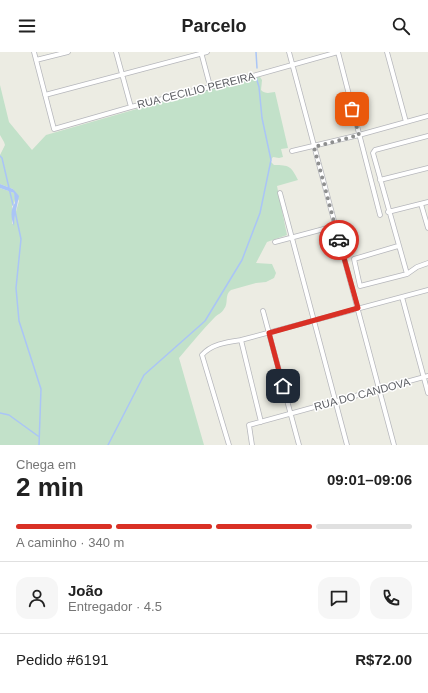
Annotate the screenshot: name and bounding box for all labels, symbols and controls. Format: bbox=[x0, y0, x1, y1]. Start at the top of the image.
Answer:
icon: menu bbox=[16, 15, 38, 37]
icon: search bbox=[390, 15, 412, 37]
text: Parcelo bbox=[181, 16, 247, 36]
street label: RUA CECILIO PEREIRA bbox=[136, 69, 257, 110]
pin bbox=[335, 92, 369, 126]
icon: bag bbox=[341, 98, 363, 120]
courier bbox=[319, 220, 359, 260]
icon: car bbox=[328, 229, 350, 251]
pin bbox=[266, 369, 300, 403]
icon: home bbox=[272, 375, 294, 397]
street label: RUA DO CANDOVA bbox=[313, 375, 412, 413]
text: Chega em bbox=[16, 457, 76, 472]
text: 09:01–09:06 bbox=[327, 471, 412, 488]
text: 2 min bbox=[16, 472, 84, 502]
text: A caminho · 340 m bbox=[16, 535, 124, 550]
button: person bbox=[16, 577, 58, 619]
button: chat bbox=[318, 577, 360, 619]
button: phone bbox=[370, 577, 412, 619]
text: João bbox=[68, 582, 103, 599]
text: Entregador · 4.5 bbox=[68, 599, 162, 614]
text: Pedido #6191 bbox=[16, 651, 109, 668]
text: R$72.00 bbox=[355, 651, 412, 668]

